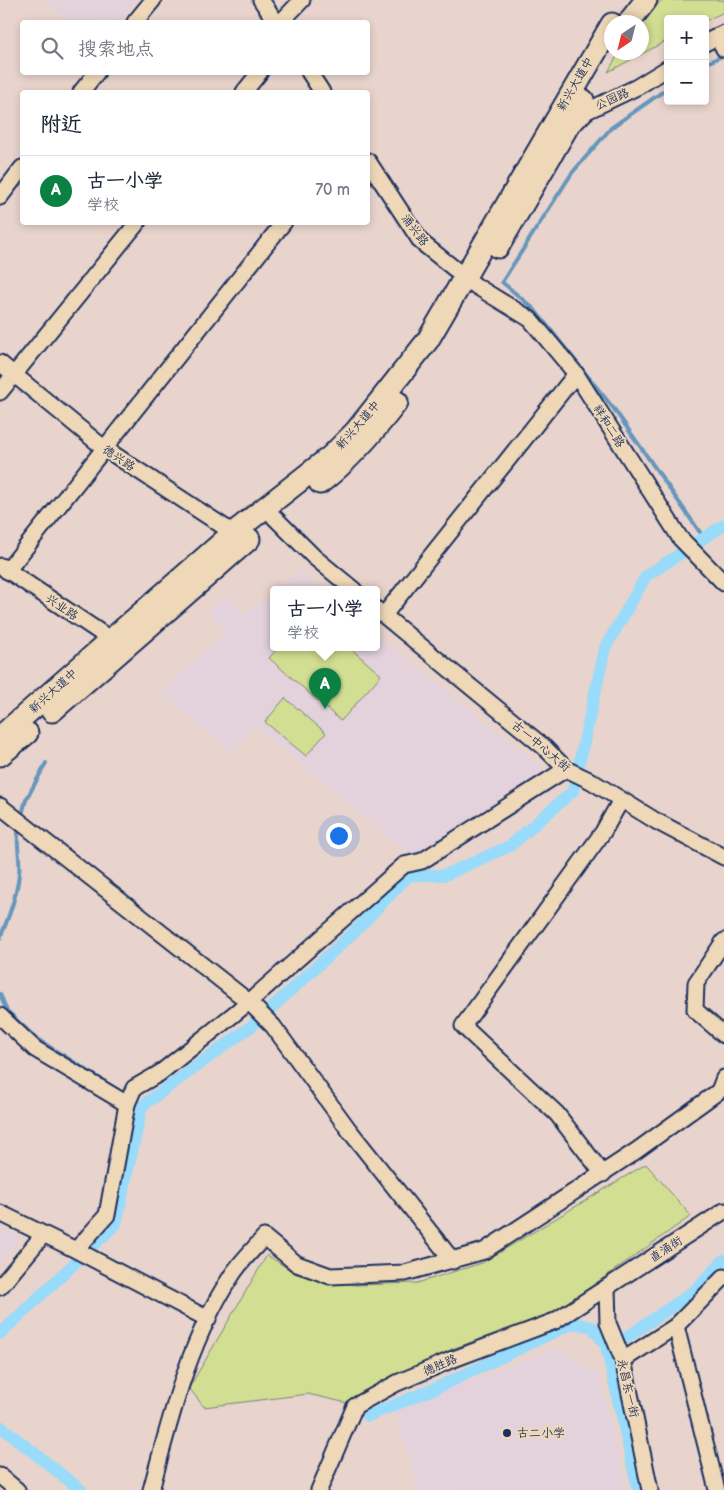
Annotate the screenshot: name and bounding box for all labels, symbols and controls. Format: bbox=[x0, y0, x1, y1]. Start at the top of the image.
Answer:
north arrow bbox=[604, 15, 649, 60]
map controls bbox=[664, 15, 709, 105]
button: + bbox=[664, 15, 709, 60]
search box bbox=[20, 20, 370, 75]
icon: search bbox=[38, 34, 66, 62]
text: 搜索地点 bbox=[78, 38, 154, 61]
street label: 新兴大道中 bbox=[554, 55, 597, 114]
button: − bbox=[664, 60, 709, 105]
street label: 公园路 bbox=[593, 85, 632, 114]
text: 附近 bbox=[40, 112, 82, 137]
text: 古一小学 bbox=[87, 170, 163, 193]
text: A bbox=[51, 181, 61, 200]
text: 70 m bbox=[315, 181, 350, 200]
text: 学校 bbox=[87, 196, 119, 215]
street label: 涌兴路 bbox=[398, 211, 431, 249]
street label: 新兴大道中 bbox=[333, 398, 384, 453]
street label: 祥和二路 bbox=[589, 402, 628, 451]
street label: 德兴路 bbox=[100, 442, 138, 475]
popup bbox=[270, 586, 380, 651]
street label: 兴业路 bbox=[43, 591, 81, 624]
text: 古一小学 bbox=[287, 598, 363, 621]
text: 学校 bbox=[287, 624, 319, 643]
street label: 新兴大道中 bbox=[26, 666, 81, 717]
pin: A bbox=[309, 668, 341, 709]
street label: 古一中心大街 bbox=[508, 717, 573, 775]
your location bbox=[326, 823, 352, 849]
street label: 直涌街 bbox=[647, 1233, 685, 1266]
street label: 德胜路 bbox=[421, 1352, 460, 1379]
street label: 永昌东一街 bbox=[613, 1357, 642, 1419]
place label: 古二小学 bbox=[517, 1426, 565, 1441]
marker: 古二小学 bbox=[501, 1427, 513, 1439]

